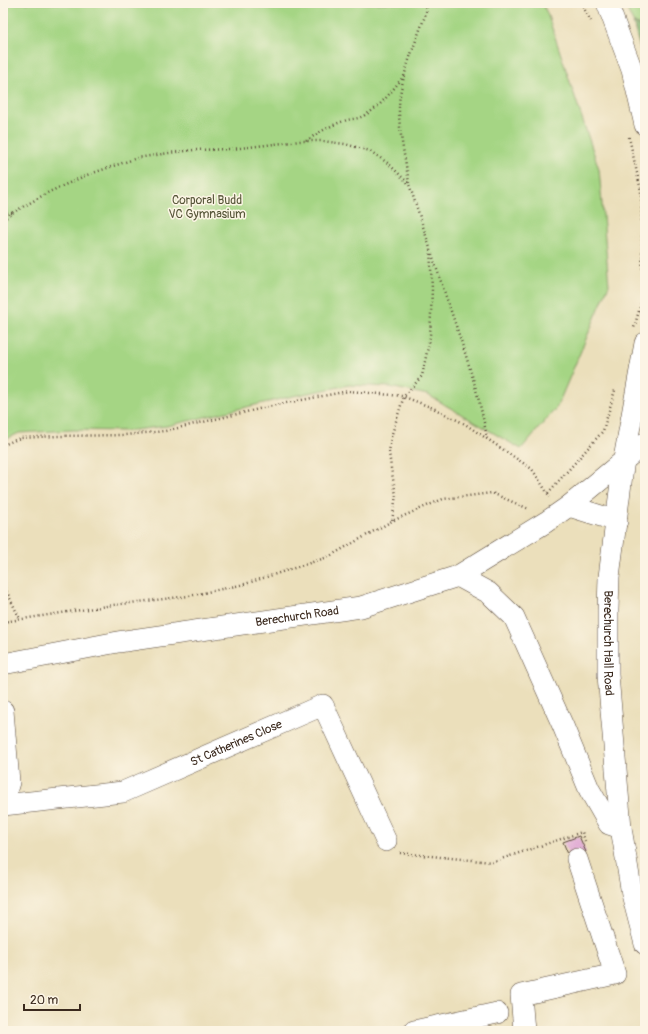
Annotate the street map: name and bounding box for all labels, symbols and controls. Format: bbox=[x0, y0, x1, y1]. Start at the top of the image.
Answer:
park label: Corporal Budd VC Gymnasium bbox=[168, 193, 246, 222]
street label: Berechurch Hall Road bbox=[600, 590, 617, 697]
street label: Berechurch Road bbox=[254, 603, 340, 630]
street label: St Catherines Close bbox=[188, 717, 285, 770]
scale bar bbox=[24, 986, 80, 1012]
text: 20 m bbox=[30, 993, 59, 1008]

